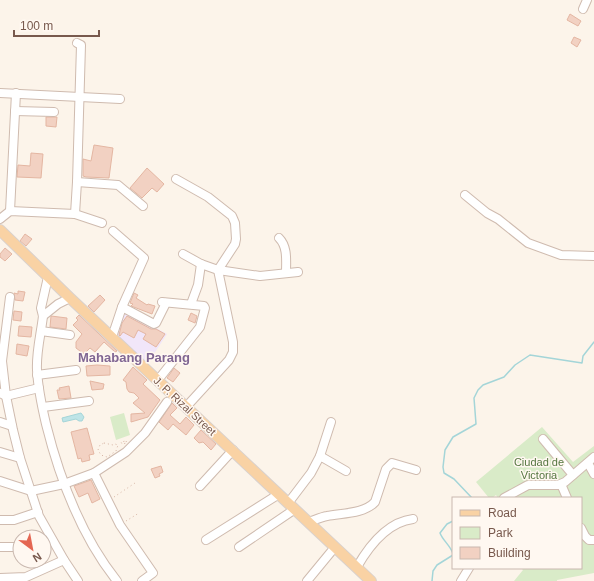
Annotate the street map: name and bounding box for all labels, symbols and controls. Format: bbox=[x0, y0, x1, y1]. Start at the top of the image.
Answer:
scale bar bbox=[14, 12, 99, 38]
text: 100 m bbox=[20, 19, 53, 33]
district label: Mahabang Parang bbox=[78, 350, 190, 365]
street label: J. P. Rizal Street bbox=[151, 374, 219, 438]
park label: Ciudad de Victoria bbox=[514, 456, 564, 481]
legend bbox=[452, 497, 582, 569]
text: Road bbox=[488, 506, 517, 520]
text: Park bbox=[488, 526, 514, 540]
north arrow bbox=[12, 529, 52, 569]
text: Building bbox=[488, 546, 531, 560]
text: N bbox=[31, 550, 44, 565]

